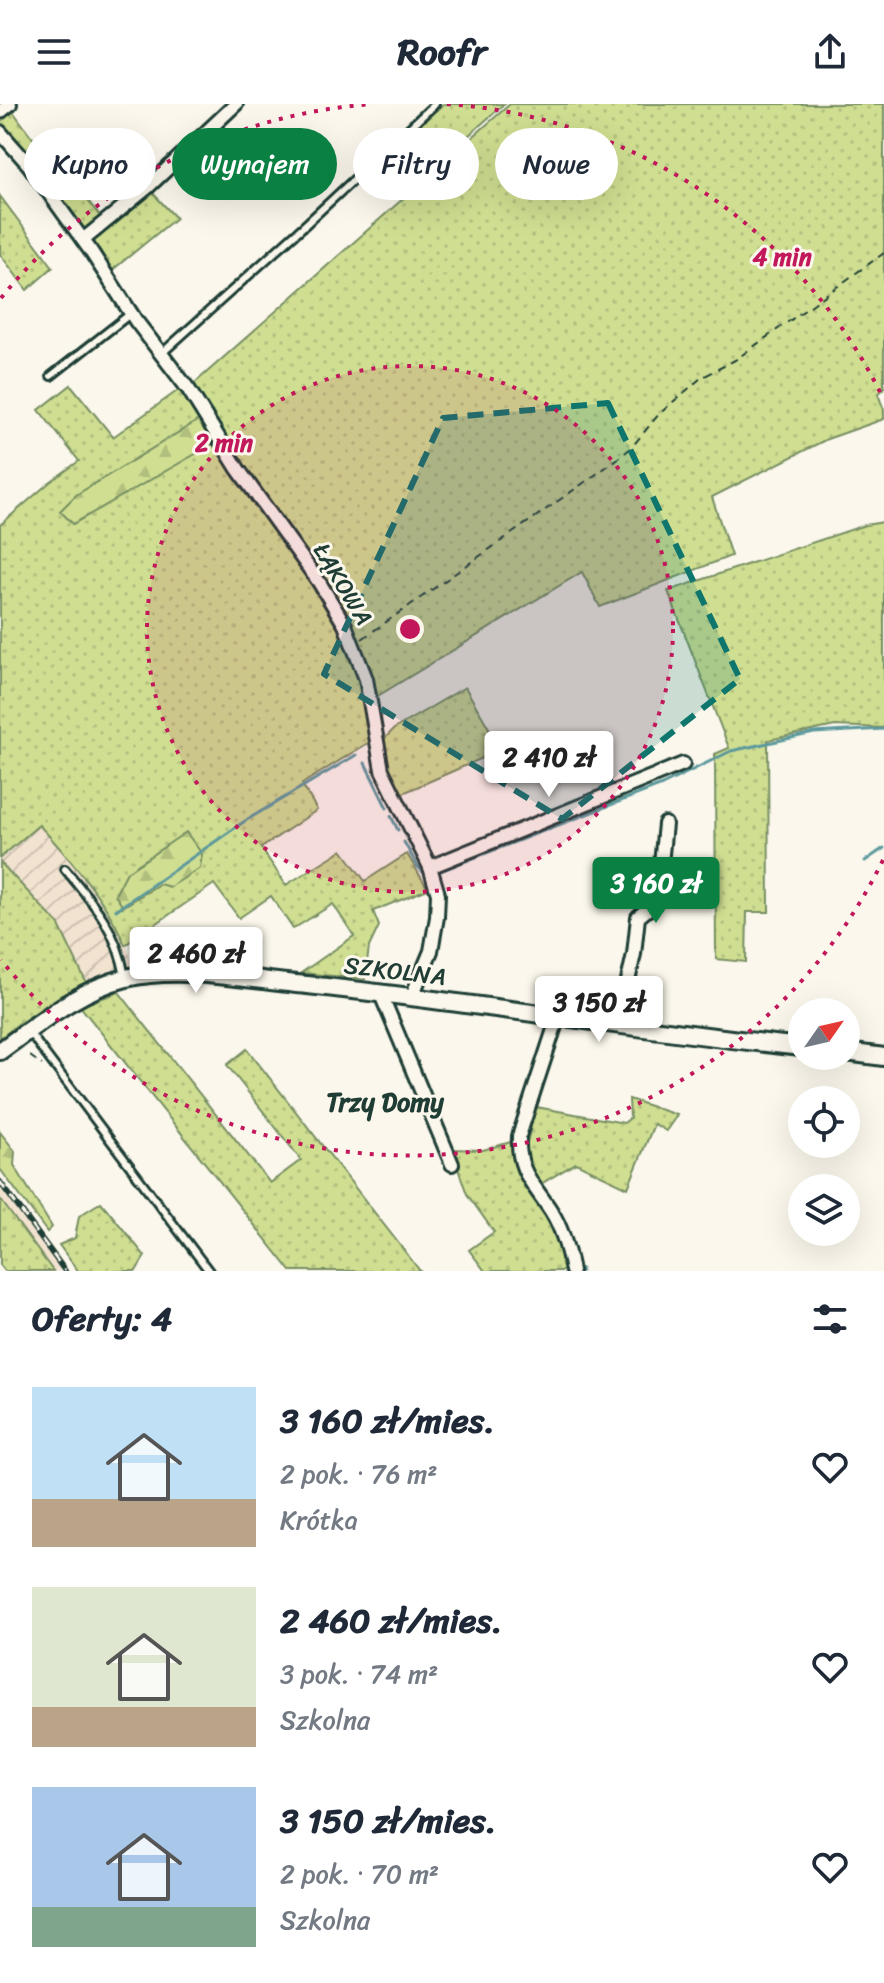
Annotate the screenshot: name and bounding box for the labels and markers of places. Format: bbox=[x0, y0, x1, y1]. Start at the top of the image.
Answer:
centre of rings bbox=[396, 615, 424, 643]
pin: 2 410 zł bbox=[466, 731, 632, 799]
pin: 3 160 zł bbox=[573, 857, 739, 925]
pin: 2 460 zł bbox=[113, 927, 279, 995]
pin: 3 150 zł bbox=[516, 976, 682, 1044]

